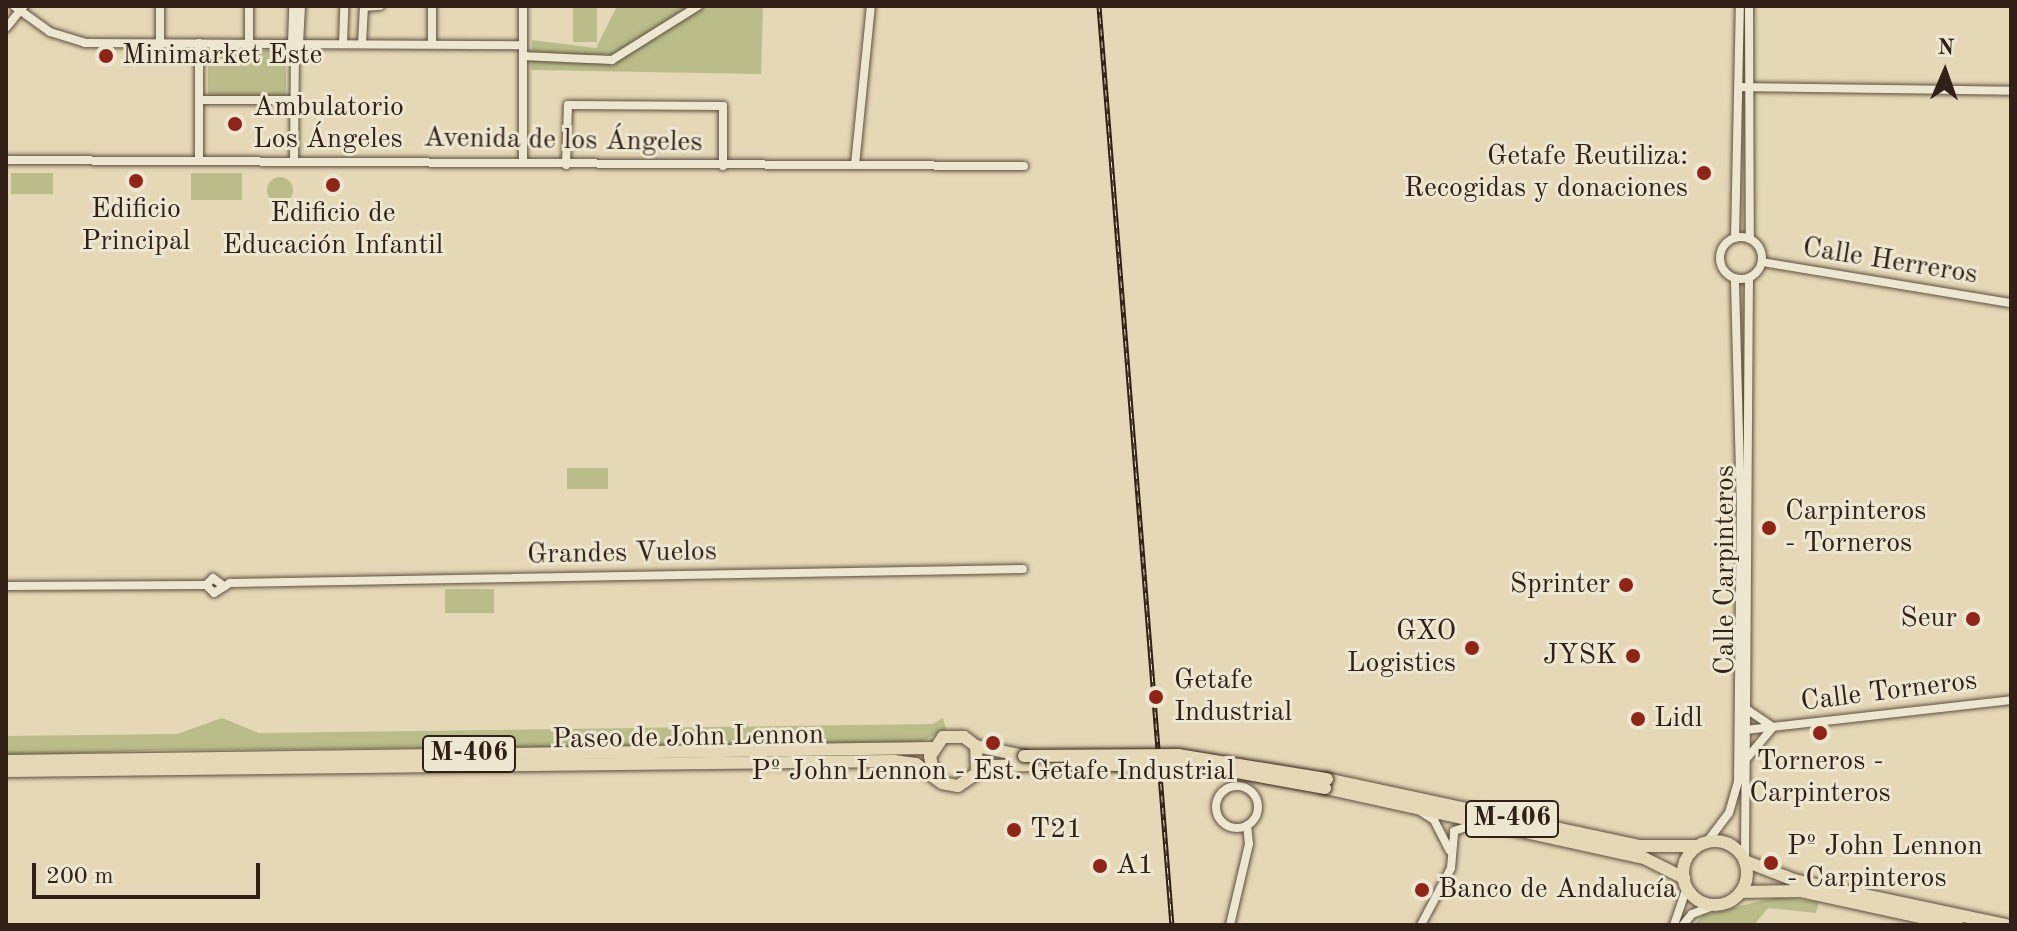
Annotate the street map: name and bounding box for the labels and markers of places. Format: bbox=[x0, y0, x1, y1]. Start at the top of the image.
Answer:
place label: Minimarket Este bbox=[122, 39, 322, 73]
marker: Minimarket Este bbox=[97, 47, 115, 65]
place label: Ambulatorio Los Ángeles bbox=[253, 91, 404, 157]
marker: Ambulatorio Los Ángeles bbox=[224, 113, 246, 135]
place label: Getafe Reutiliza: Recogidas y donaciones bbox=[1404, 140, 1688, 206]
marker: Getafe Reutiliza: Recogidas y donaciones bbox=[1695, 164, 1713, 182]
marker: Edificio Principal bbox=[127, 172, 145, 190]
marker: Edificio de Educación Infantil bbox=[324, 176, 342, 194]
place label: Edificio Principal bbox=[82, 193, 190, 259]
place label: Edificio de Educación Infantil bbox=[223, 197, 443, 263]
place label: Carpinteros - Torneros bbox=[1785, 495, 1926, 561]
marker: Carpinteros - Torneros bbox=[1760, 519, 1778, 537]
place label: Sprinter bbox=[1510, 568, 1610, 602]
marker: Sprinter bbox=[1617, 576, 1635, 594]
place label: Seur bbox=[1900, 602, 1957, 636]
marker: Seur bbox=[1964, 610, 1982, 628]
place label: GXO Logistics bbox=[1347, 615, 1456, 681]
marker: GXO Logistics bbox=[1463, 639, 1481, 657]
place label: JYSK bbox=[1543, 639, 1617, 673]
marker: JYSK bbox=[1624, 647, 1642, 665]
place label: Getafe Industrial bbox=[1174, 664, 1292, 730]
marker: Getafe Industrial bbox=[1145, 686, 1167, 708]
place label: Lidl bbox=[1654, 702, 1702, 736]
marker: Lidl bbox=[1629, 710, 1647, 728]
marker: Torneros - Carpinteros bbox=[1811, 724, 1829, 742]
marker: Pº John Lennon - Est. Getafe Industrial bbox=[984, 734, 1002, 752]
place label: Torneros - Carpinteros bbox=[1749, 745, 1891, 811]
place label: Pº John Lennon - Est. Getafe Industrial bbox=[751, 755, 1235, 789]
place label: T21 bbox=[1030, 813, 1082, 847]
marker: T21 bbox=[1005, 821, 1023, 839]
place label: Pº John Lennon - Carpinteros bbox=[1787, 830, 1983, 896]
place label: A1 bbox=[1116, 849, 1154, 883]
marker: Pº John Lennon - Carpinteros bbox=[1762, 854, 1780, 872]
marker: A1 bbox=[1091, 857, 1109, 875]
place label: Banco de Andalucía bbox=[1438, 873, 1677, 907]
marker: Banco de Andalucía bbox=[1413, 881, 1431, 899]

